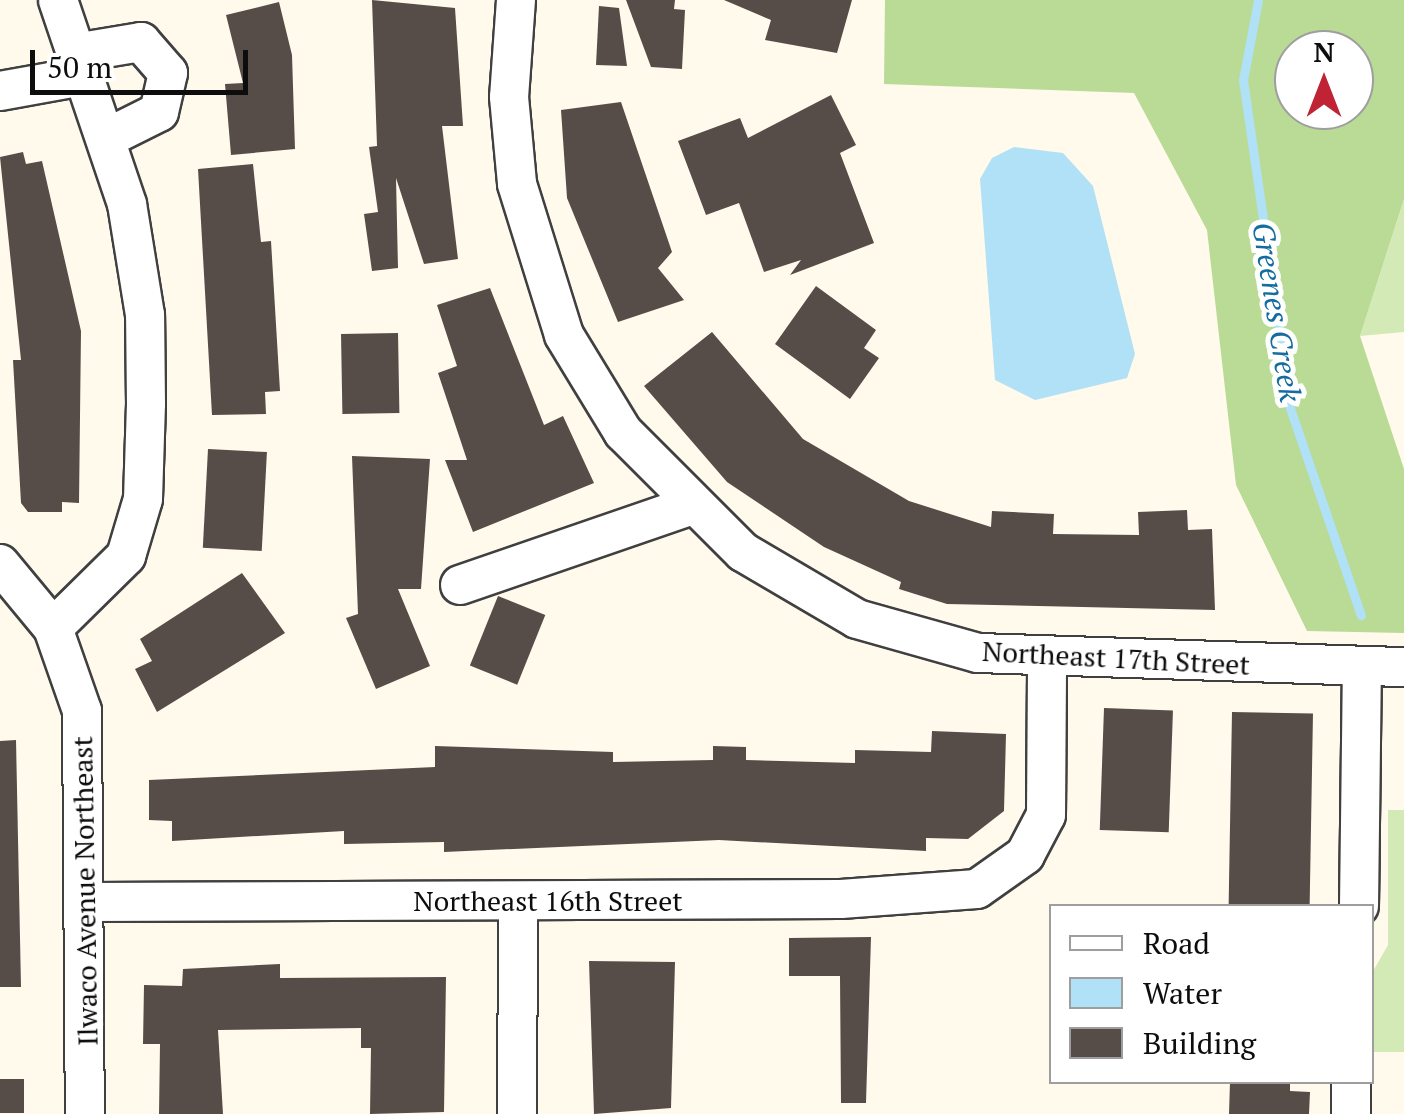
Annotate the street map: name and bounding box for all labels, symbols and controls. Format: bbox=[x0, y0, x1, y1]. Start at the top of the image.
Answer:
scale bar bbox=[35, 30, 252, 92]
north arrow bbox=[1274, 30, 1374, 130]
text: N bbox=[1313, 33, 1335, 70]
text: 50 m bbox=[47, 47, 112, 87]
water label: Greenes Creek bbox=[1245, 220, 1309, 404]
street label: Northeast 17th Street bbox=[981, 634, 1251, 682]
street label: Ilwaco Avenue Northeast bbox=[65, 736, 105, 1046]
street label: Northeast 16th Street bbox=[413, 884, 683, 918]
legend bbox=[1049, 904, 1374, 1084]
text: Road bbox=[1143, 923, 1210, 963]
text: Water bbox=[1143, 973, 1222, 1013]
text: Building bbox=[1143, 1023, 1256, 1063]

